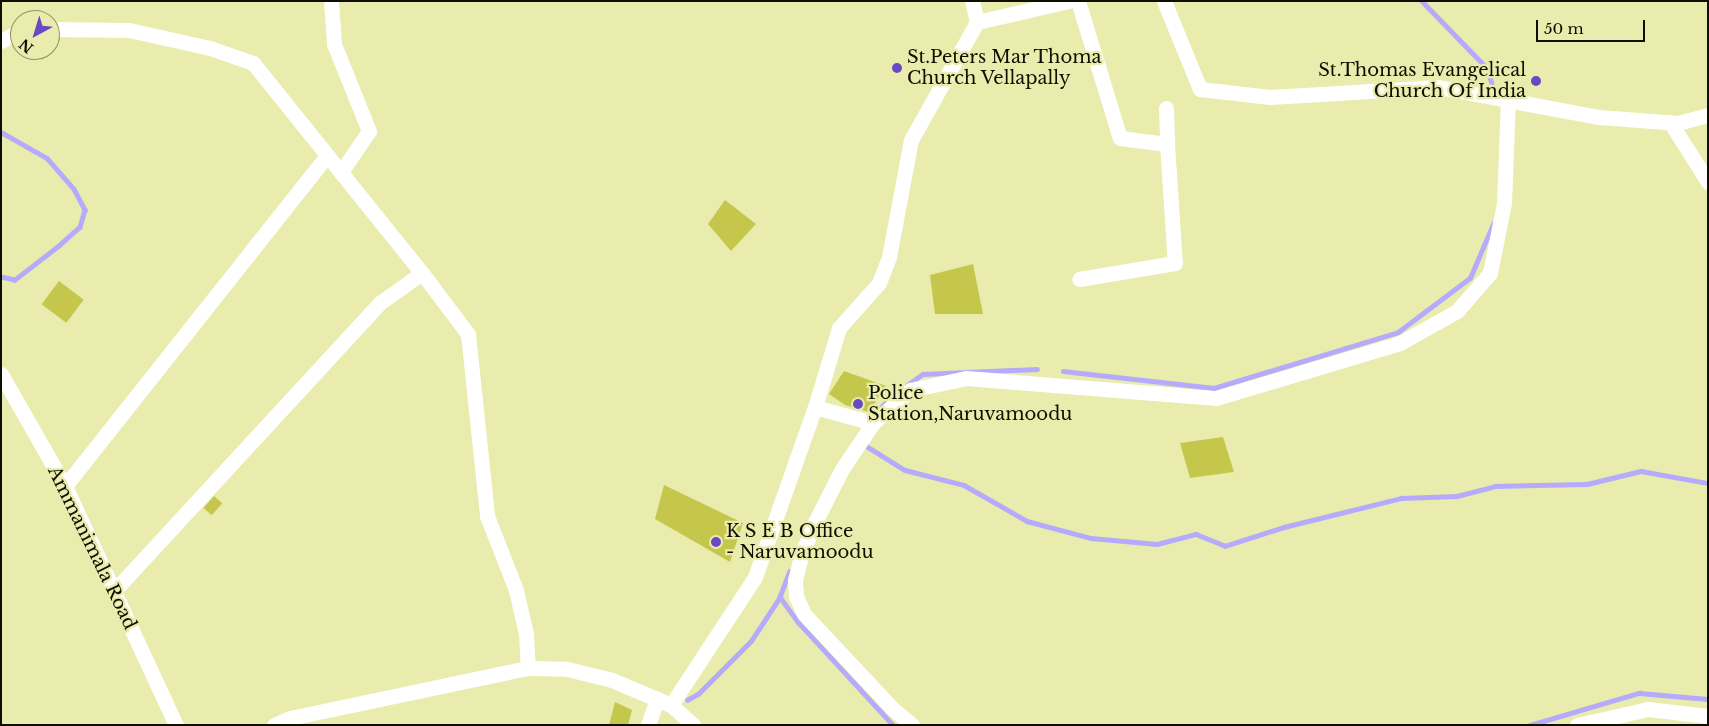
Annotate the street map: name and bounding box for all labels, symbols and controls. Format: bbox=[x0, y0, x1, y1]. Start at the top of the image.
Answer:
north arrow bbox=[10, 10, 60, 60]
scale bar bbox=[1539, 10, 1648, 42]
text: 50 m bbox=[1544, 19, 1584, 38]
text: N bbox=[15, 35, 37, 57]
place label: St.Peters Mar Thoma Church Vellapally bbox=[907, 47, 1103, 90]
place label: St.Thomas Evangelical Church Of India bbox=[1318, 60, 1526, 102]
marker: St.Peters Mar Thoma Church Vellapally bbox=[891, 62, 903, 74]
marker: St.Thomas Evangelical Church Of India bbox=[1530, 75, 1542, 87]
place label: Police Station,Naruvamoodu bbox=[868, 383, 1072, 426]
marker: Police Station,Naruvamoodu bbox=[852, 398, 864, 410]
street label: Ammanimala Road bbox=[43, 463, 141, 633]
place label: K S E B Office - Naruvamoodu bbox=[726, 521, 874, 564]
marker: K S E B Office - Naruvamoodu bbox=[710, 536, 722, 548]

